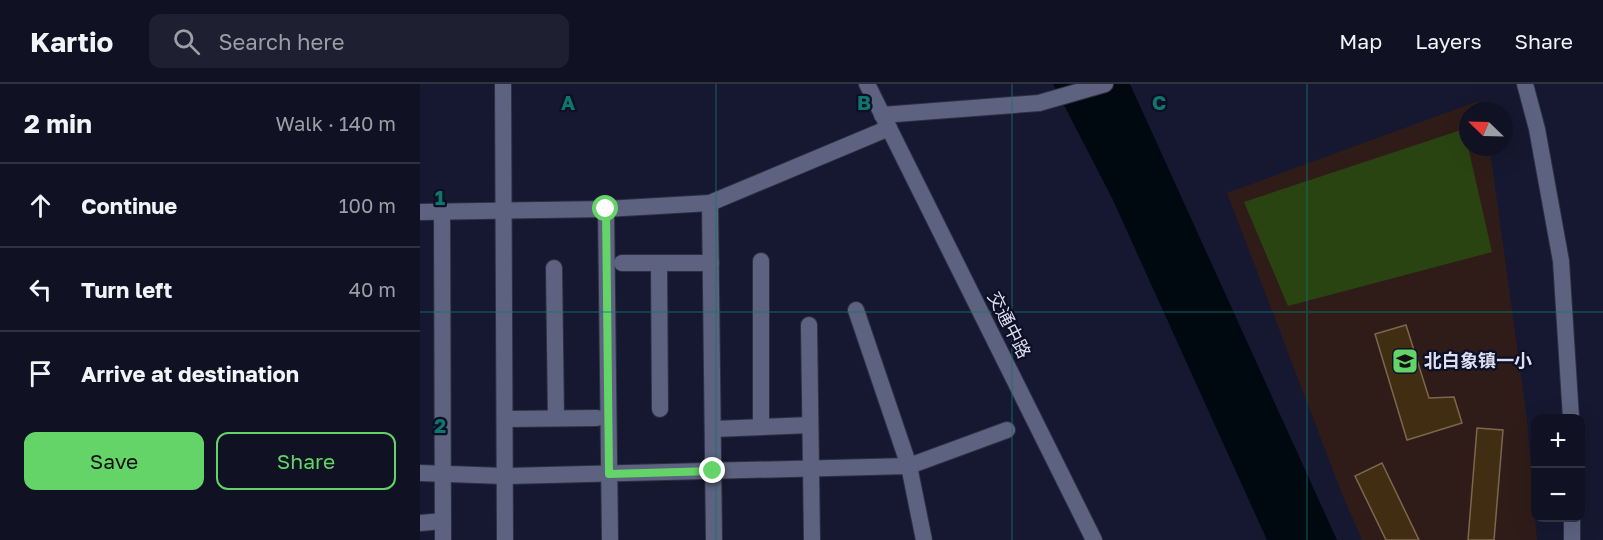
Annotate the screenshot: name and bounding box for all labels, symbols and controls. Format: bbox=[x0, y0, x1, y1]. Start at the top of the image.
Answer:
search box bbox=[149, 14, 569, 68]
text: Kartio bbox=[30, 25, 113, 58]
icon: search bbox=[170, 25, 203, 58]
text: Search here bbox=[218, 28, 344, 55]
text: Map bbox=[1339, 28, 1382, 54]
text: Layers bbox=[1415, 28, 1482, 54]
text: Share bbox=[1515, 28, 1573, 54]
text: A bbox=[561, 90, 575, 114]
text: B bbox=[857, 90, 871, 114]
text: C bbox=[1152, 90, 1166, 114]
north arrow bbox=[1459, 102, 1513, 156]
text: 2 min bbox=[24, 108, 92, 139]
text: Walk · 140 m bbox=[276, 111, 396, 135]
text: 1 bbox=[435, 185, 445, 209]
icon: ahead bbox=[24, 189, 57, 222]
text: Continue bbox=[81, 192, 177, 219]
text: 100 m bbox=[339, 193, 396, 217]
route start bbox=[592, 195, 618, 221]
icon: left bbox=[24, 273, 57, 306]
text: Turn left bbox=[81, 276, 172, 303]
text: 40 m bbox=[349, 277, 396, 301]
street label: 交通中路 bbox=[984, 287, 1036, 362]
school or university icon: 北白象镇一小 bbox=[1390, 346, 1420, 376]
place label: 北白象镇一小 bbox=[1424, 349, 1532, 371]
icon: arrive bbox=[24, 357, 57, 390]
text: Arrive at destination bbox=[81, 360, 299, 387]
text: 2 bbox=[434, 413, 446, 437]
map controls bbox=[1531, 414, 1585, 522]
button: + bbox=[1531, 414, 1585, 468]
button: Save bbox=[24, 432, 204, 490]
button: Share bbox=[216, 432, 396, 490]
route end bbox=[699, 457, 725, 483]
button: − bbox=[1531, 468, 1585, 522]

